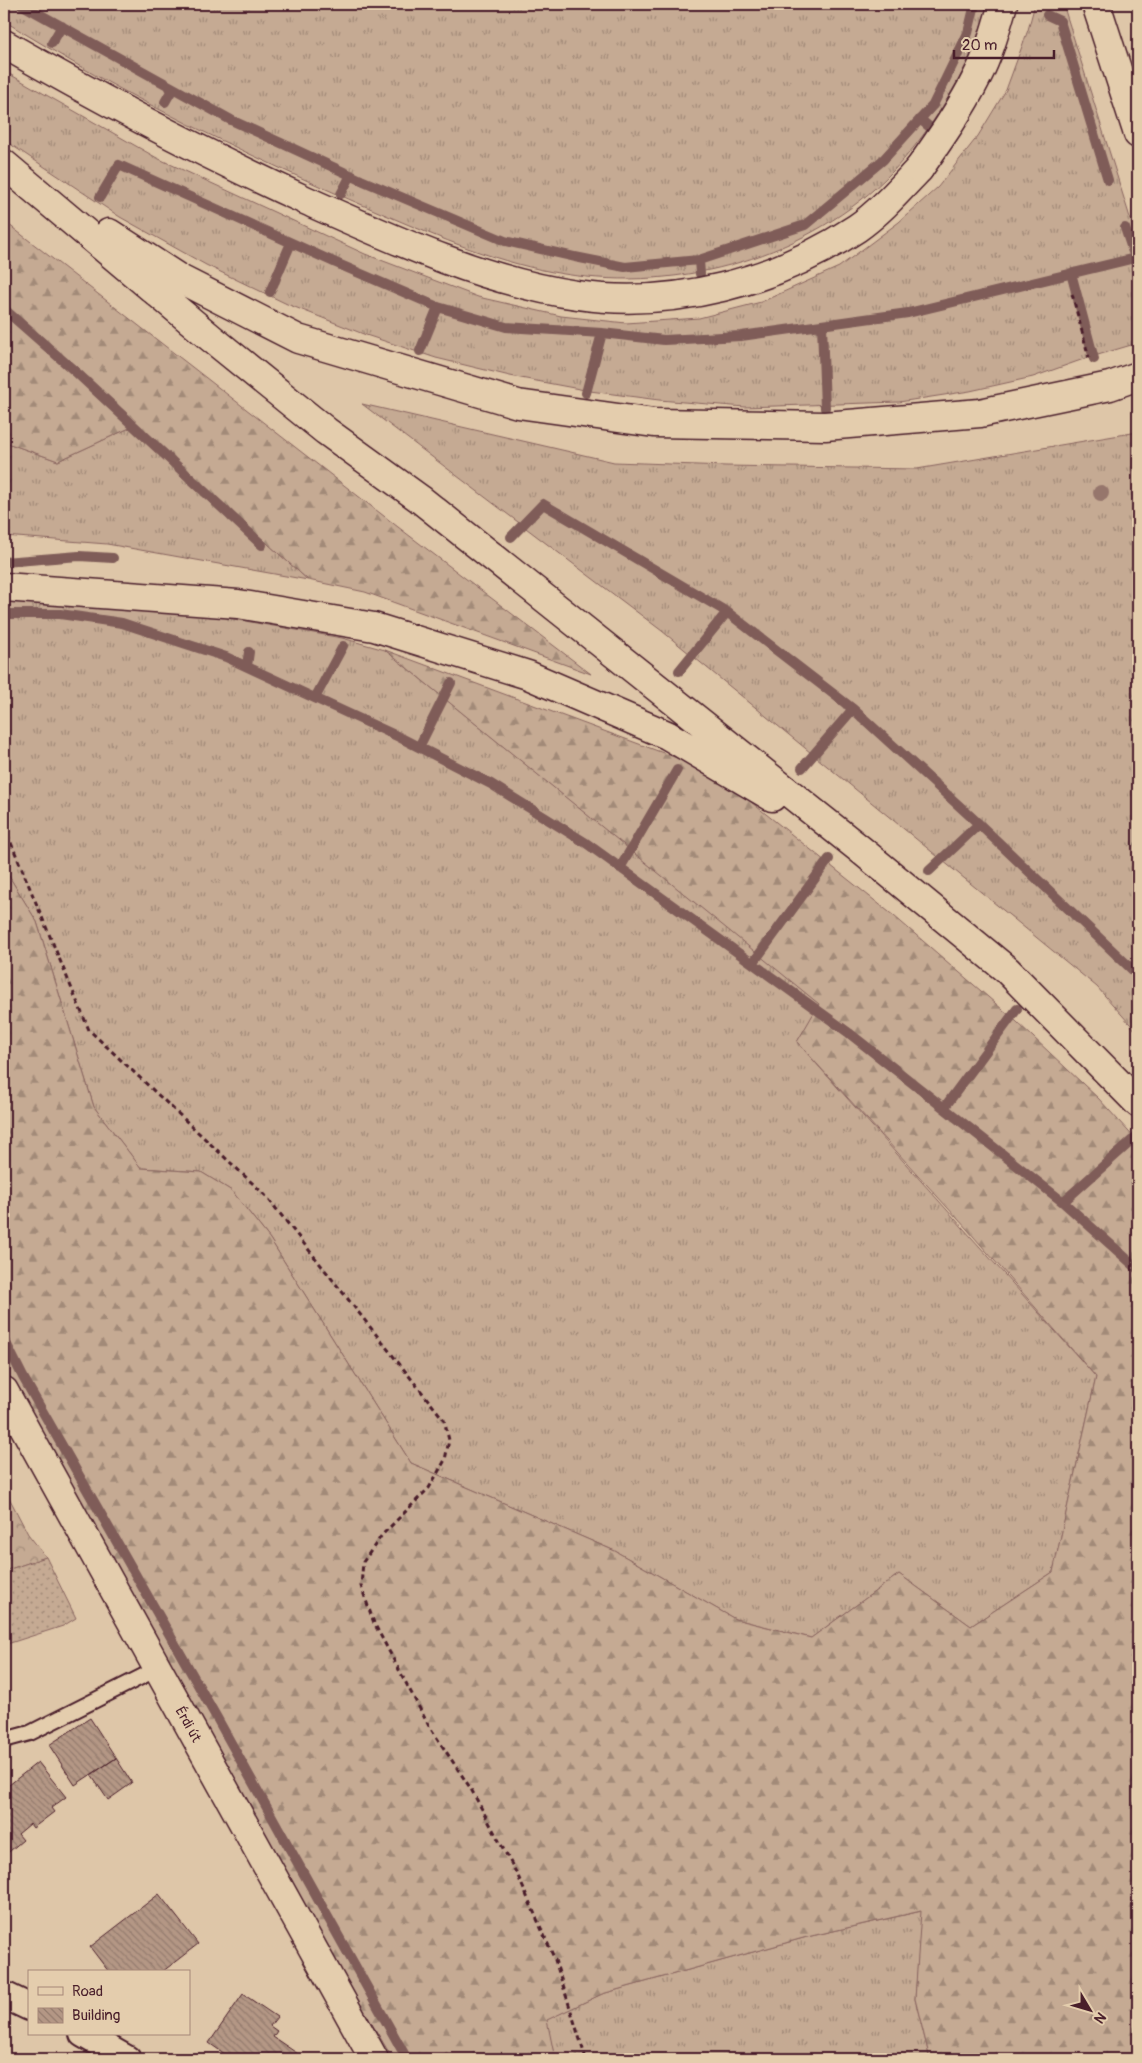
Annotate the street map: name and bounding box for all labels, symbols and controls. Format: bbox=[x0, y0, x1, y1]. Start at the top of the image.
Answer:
scale bar bbox=[954, 28, 1054, 60]
text: 20 m bbox=[962, 36, 997, 55]
street label: Érdi út bbox=[172, 1703, 205, 1745]
legend bbox=[28, 1970, 190, 2036]
text: Road bbox=[72, 1982, 103, 2001]
north arrow bbox=[1064, 1986, 1114, 2036]
text: Building bbox=[72, 2006, 120, 2025]
text: N bbox=[1090, 2009, 1109, 2027]

